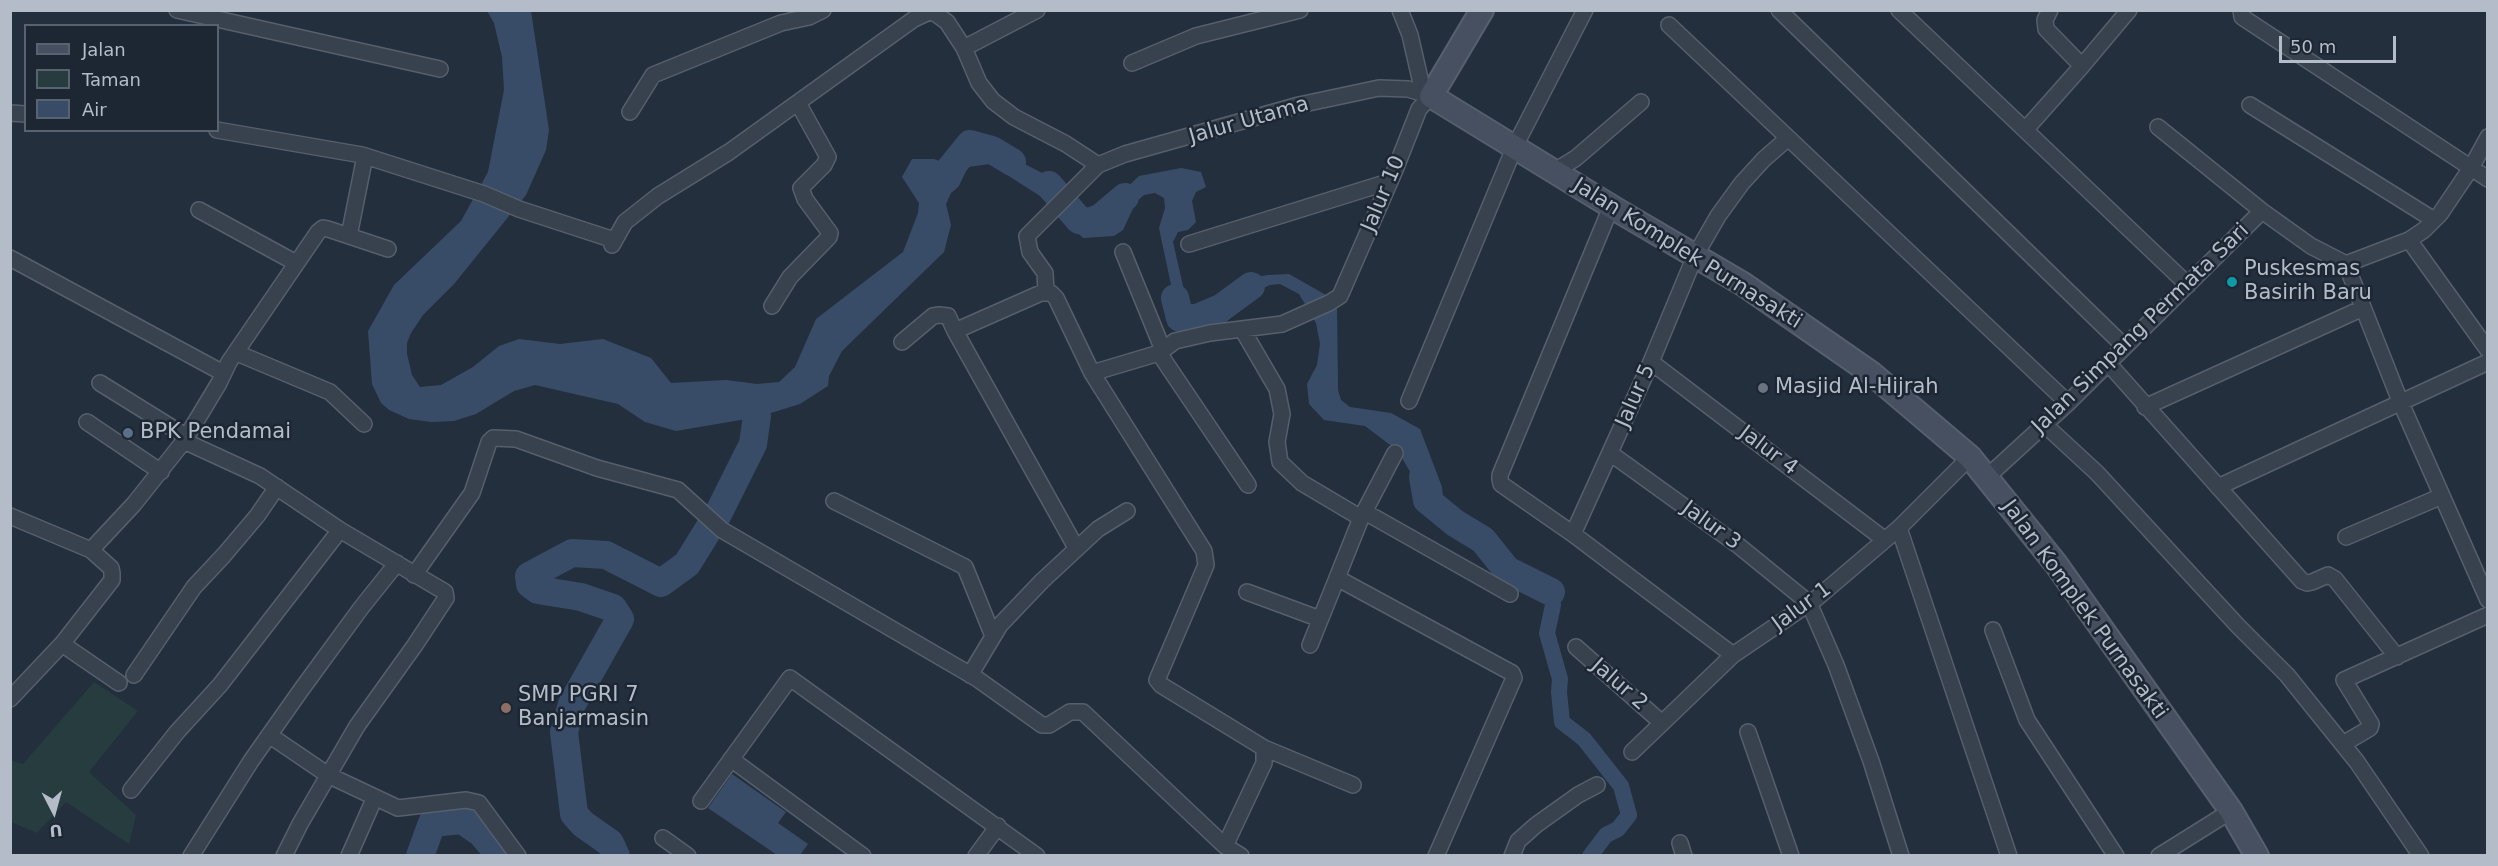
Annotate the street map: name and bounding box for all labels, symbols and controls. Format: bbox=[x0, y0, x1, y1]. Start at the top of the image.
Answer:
legend bbox=[24, 24, 219, 132]
scale bar bbox=[2282, 24, 2399, 62]
text: 50 m bbox=[2290, 36, 2336, 57]
text: Jalan bbox=[82, 39, 126, 60]
text: Taman bbox=[82, 69, 141, 90]
street label: Jalur Utama bbox=[1186, 92, 1312, 150]
text: Air bbox=[82, 99, 107, 120]
street label: Jalur 10 bbox=[1357, 152, 1411, 236]
street label: Jalan Komplek Purnasakti bbox=[1568, 173, 1806, 335]
street label: Jalan Simpang Permata Sari bbox=[2027, 219, 2255, 439]
place label: Puskesmas Basirih Baru bbox=[2244, 257, 2372, 307]
marker: Puskesmas Basirih Baru bbox=[2225, 275, 2239, 289]
street label: Jalur 5 bbox=[1611, 360, 1661, 432]
place label: Masjid Al-Hijrah bbox=[1775, 375, 1939, 401]
marker: Masjid Al-Hijrah bbox=[1756, 381, 1770, 395]
place label: BPK Pendamai bbox=[140, 420, 291, 446]
street label: Jalur 4 bbox=[1734, 421, 1802, 481]
marker: BPK Pendamai bbox=[121, 426, 135, 440]
street label: Jalan Komplek Purnasakti bbox=[1996, 495, 2172, 725]
street label: Jalur 3 bbox=[1677, 496, 1745, 556]
street label: Jalur 1 bbox=[1768, 577, 1836, 637]
street label: Jalur 2 bbox=[1585, 654, 1653, 716]
place label: SMP PGRI 7 Banjarmasin bbox=[518, 683, 649, 733]
marker: SMP PGRI 7 Banjarmasin bbox=[499, 701, 513, 715]
north arrow bbox=[24, 782, 84, 842]
text: U bbox=[48, 820, 63, 841]

